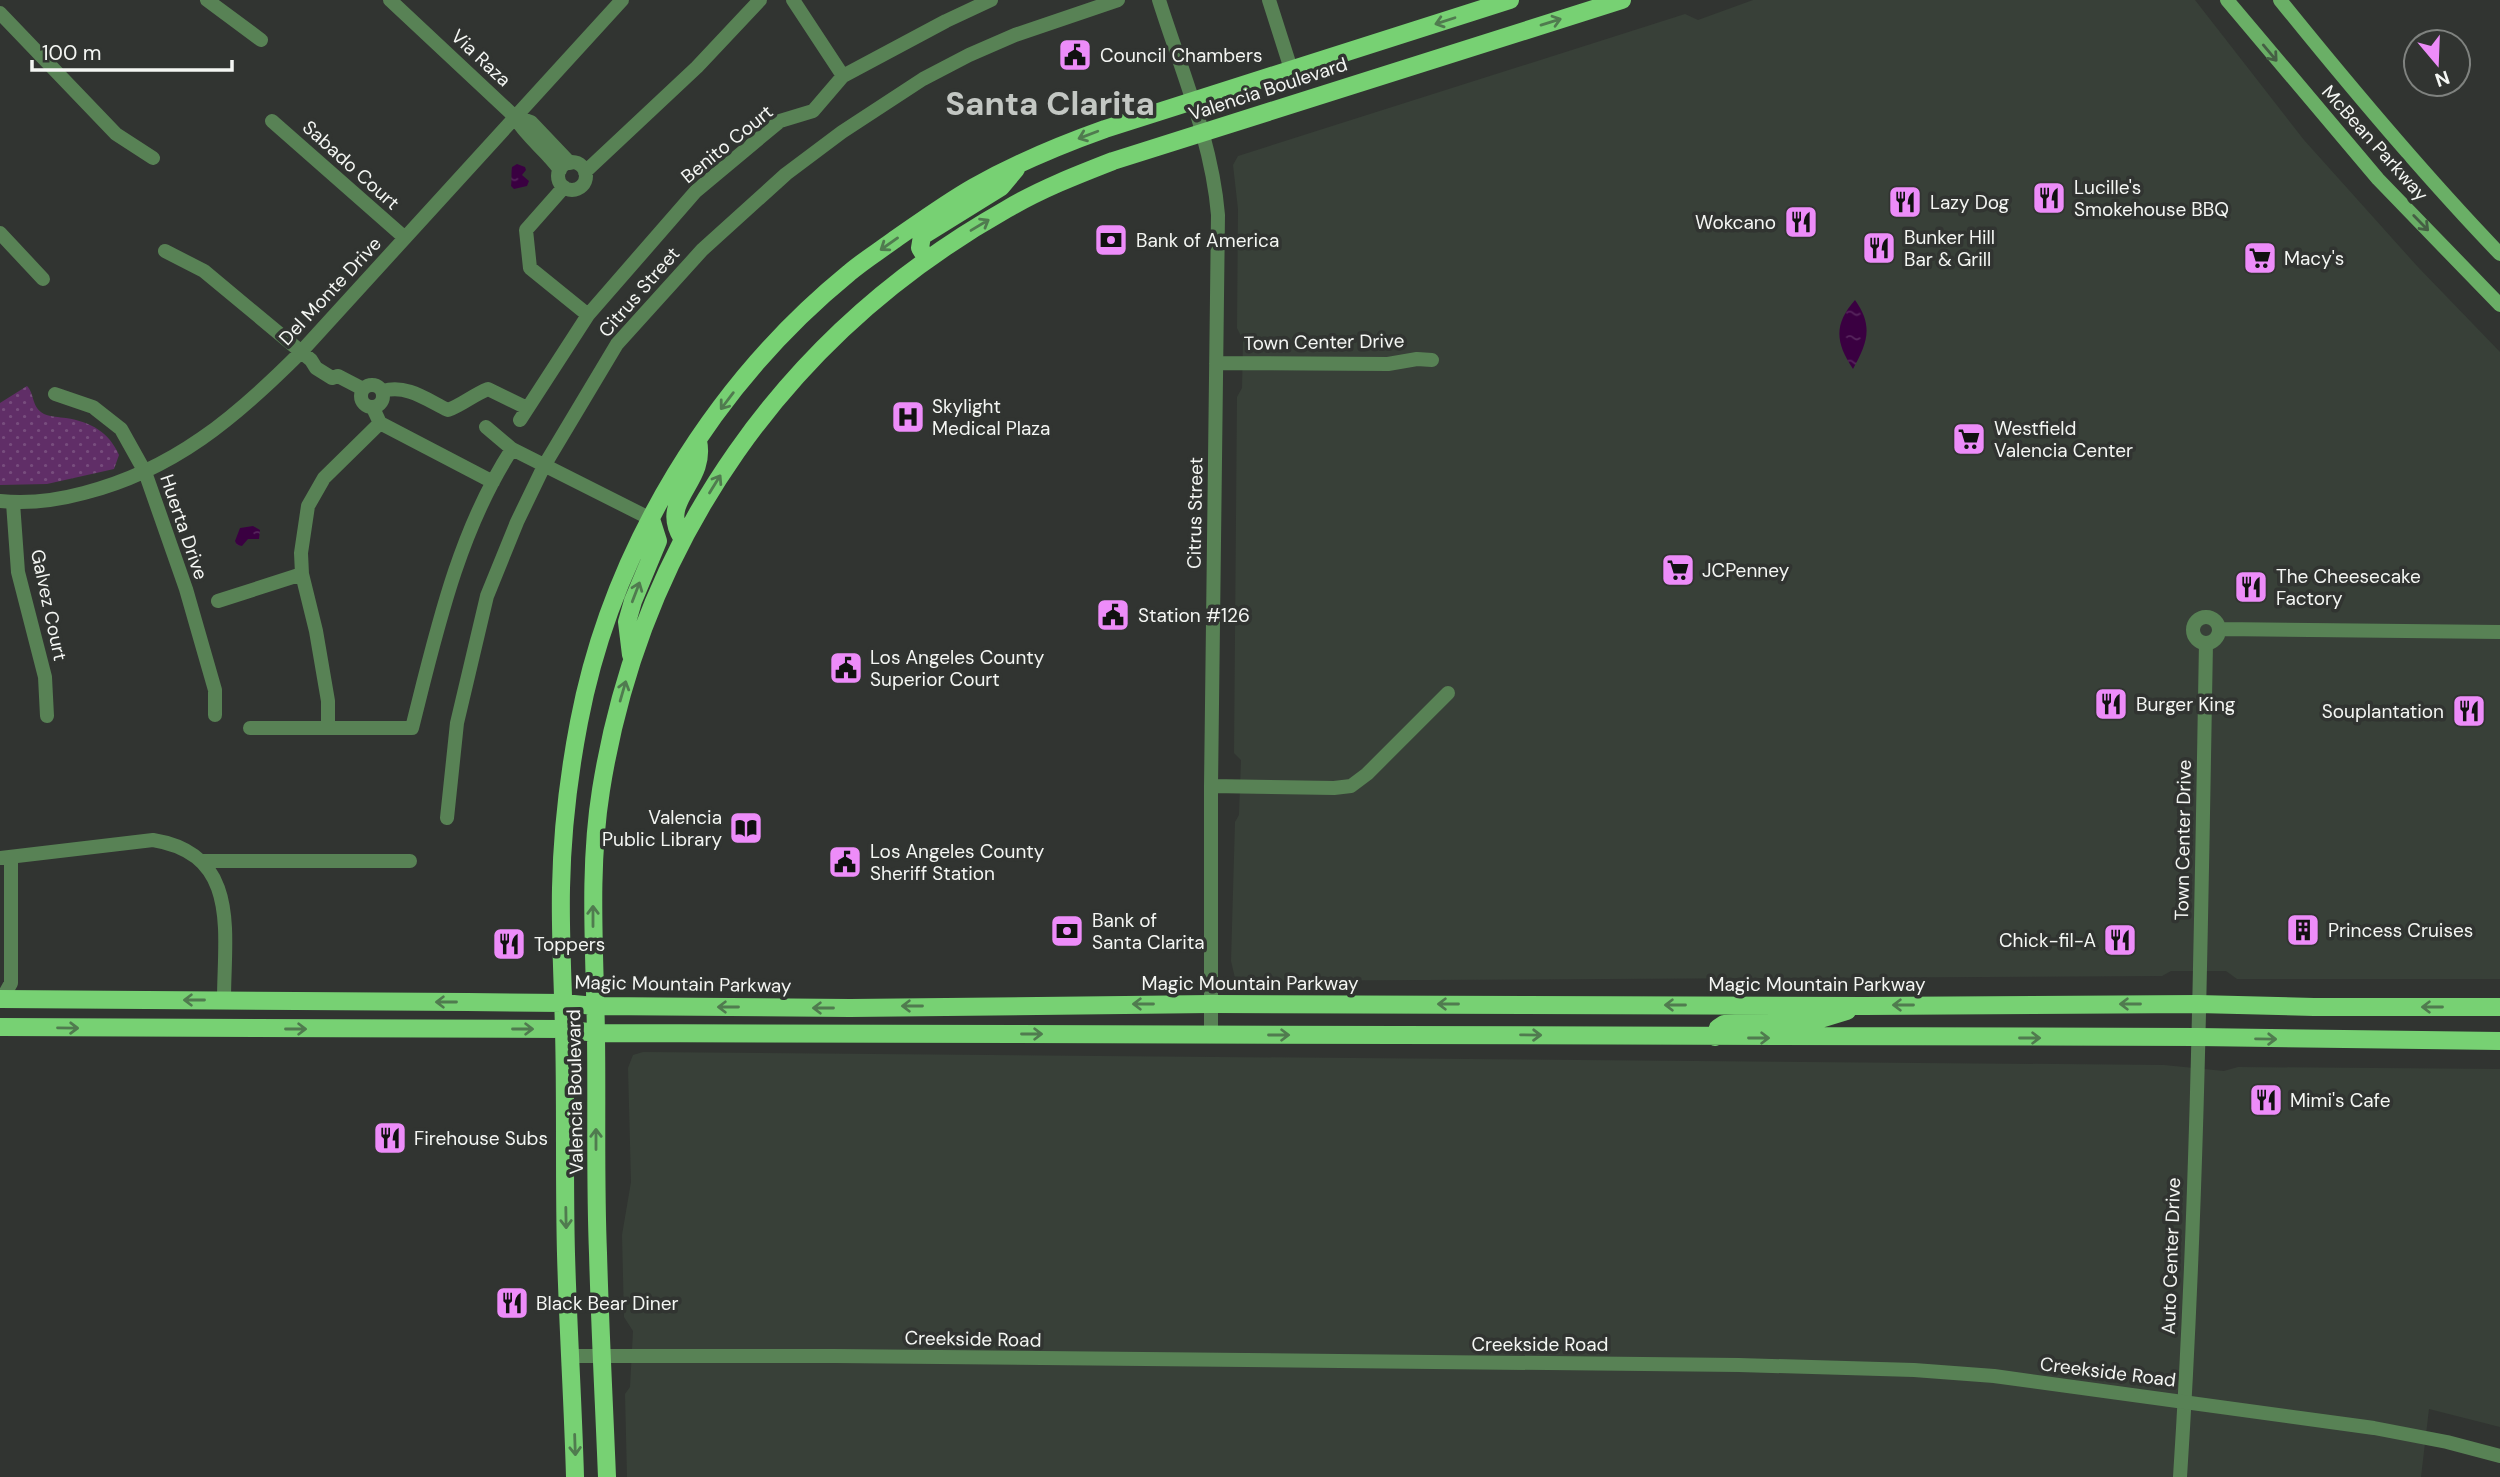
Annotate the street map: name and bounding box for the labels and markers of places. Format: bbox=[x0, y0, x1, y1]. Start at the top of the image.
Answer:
public building icon: Council Chambers bbox=[1056, 36, 1094, 74]
place label: Council Chambers bbox=[1100, 43, 1262, 68]
place label: Lucille's Smokehouse BBQ bbox=[2074, 175, 2229, 222]
restaurant icon: Lucille's Smokehouse BBQ bbox=[2030, 179, 2068, 217]
restaurant icon: Lazy Dog bbox=[1886, 183, 1924, 221]
place label: Lazy Dog bbox=[1930, 190, 2010, 215]
restaurant icon: Wokcano bbox=[1782, 203, 1820, 241]
place label: Wokcano bbox=[1695, 210, 1776, 235]
bank icon: Bank of America bbox=[1092, 221, 1130, 259]
place label: Bunker Hill Bar & Grill bbox=[1904, 225, 1995, 272]
place label: Bank of America bbox=[1136, 228, 1279, 253]
restaurant icon: Bunker Hill Bar & Grill bbox=[1860, 229, 1898, 267]
supermarket icon: Macy's bbox=[2241, 239, 2279, 277]
place label: Macy's bbox=[2284, 246, 2344, 271]
place label: Skylight Medical Plaza bbox=[932, 394, 1050, 441]
hospital icon: Skylight Medical Plaza bbox=[889, 398, 927, 436]
place label: Westfield Valencia Center bbox=[1994, 416, 2133, 463]
supermarket icon: Westfield Valencia Center bbox=[1950, 420, 1988, 458]
supermarket icon: JCPenney bbox=[1659, 551, 1697, 589]
place label: JCPenney bbox=[1702, 558, 1790, 583]
place label: The Cheesecake Factory bbox=[2276, 564, 2421, 611]
restaurant icon: The Cheesecake Factory bbox=[2232, 568, 2270, 606]
public building icon: Station #126 bbox=[1094, 596, 1132, 634]
place label: Station #126 bbox=[1138, 603, 1250, 628]
place label: Los Angeles County Superior Court bbox=[870, 645, 1045, 692]
public building icon: Los Angeles County Superior Court bbox=[827, 649, 865, 687]
restaurant icon: Burger King bbox=[2092, 685, 2130, 723]
place label: Burger King bbox=[2136, 692, 2236, 717]
restaurant icon: Souplantation bbox=[2450, 692, 2488, 730]
place label: Souplantation bbox=[2322, 699, 2444, 724]
place label: Valencia Public Library bbox=[602, 805, 722, 852]
library icon: Valencia Public Library bbox=[727, 809, 765, 847]
place label: Los Angeles County Sheriff Station bbox=[870, 839, 1045, 886]
public building icon: Los Angeles County Sheriff Station bbox=[826, 843, 864, 881]
place label: Bank of Santa Clarita bbox=[1092, 908, 1205, 955]
building icon: Princess Cruises bbox=[2284, 911, 2322, 949]
bank icon: Bank of Santa Clarita bbox=[1048, 912, 1086, 950]
place label: Princess Cruises bbox=[2328, 918, 2473, 943]
restaurant icon: Chick-fil-A bbox=[2101, 921, 2139, 959]
restaurant icon: Toppers bbox=[490, 925, 528, 963]
place label: Chick-fil-A bbox=[1999, 928, 2096, 953]
place label: Toppers bbox=[534, 932, 605, 957]
restaurant icon: Mimi's Cafe bbox=[2247, 1081, 2285, 1119]
place label: Mimi's Cafe bbox=[2290, 1088, 2390, 1113]
restaurant icon: Firehouse Subs bbox=[371, 1119, 409, 1157]
place label: Firehouse Subs bbox=[414, 1126, 548, 1151]
restaurant icon: Black Bear Diner bbox=[493, 1284, 531, 1322]
place label: Black Bear Diner bbox=[536, 1291, 679, 1316]

